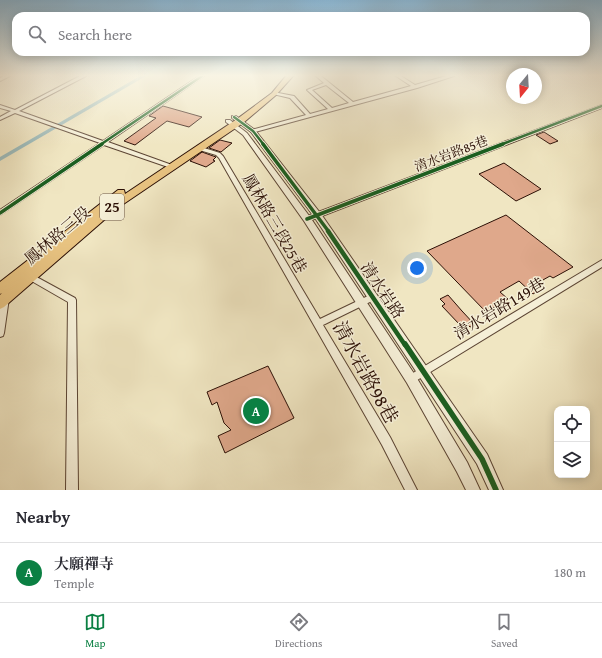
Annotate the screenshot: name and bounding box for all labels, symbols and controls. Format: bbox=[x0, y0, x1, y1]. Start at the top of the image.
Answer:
search box bbox=[12, 12, 590, 56]
icon: search bbox=[26, 23, 48, 45]
text: Search here bbox=[58, 24, 132, 45]
north arrow bbox=[506, 68, 542, 104]
street label: 清水岩路85巷 bbox=[412, 131, 491, 176]
street label: 鳳林路三段25巷 bbox=[237, 169, 313, 277]
road number: 25 bbox=[100, 194, 124, 220]
street label: 鳳林路三段 bbox=[19, 200, 95, 270]
street label: 清水岩路 bbox=[355, 257, 411, 323]
your location bbox=[407, 258, 427, 278]
street label: 清水岩路149巷 bbox=[449, 271, 549, 345]
street label: 清水岩路98巷 bbox=[326, 316, 406, 428]
pin: A bbox=[243, 396, 269, 426]
map controls bbox=[554, 406, 590, 478]
button: locate bbox=[554, 406, 590, 442]
button: layers bbox=[554, 442, 590, 478]
text: Nearby bbox=[16, 504, 70, 529]
text: 大願禪寺 bbox=[54, 553, 114, 574]
text: A bbox=[25, 563, 33, 582]
text: 180 m bbox=[554, 563, 586, 582]
text: Temple bbox=[54, 574, 94, 593]
tab: Map bbox=[84, 611, 106, 651]
tab: Directions bbox=[275, 611, 322, 651]
tab: Saved bbox=[491, 611, 518, 651]

